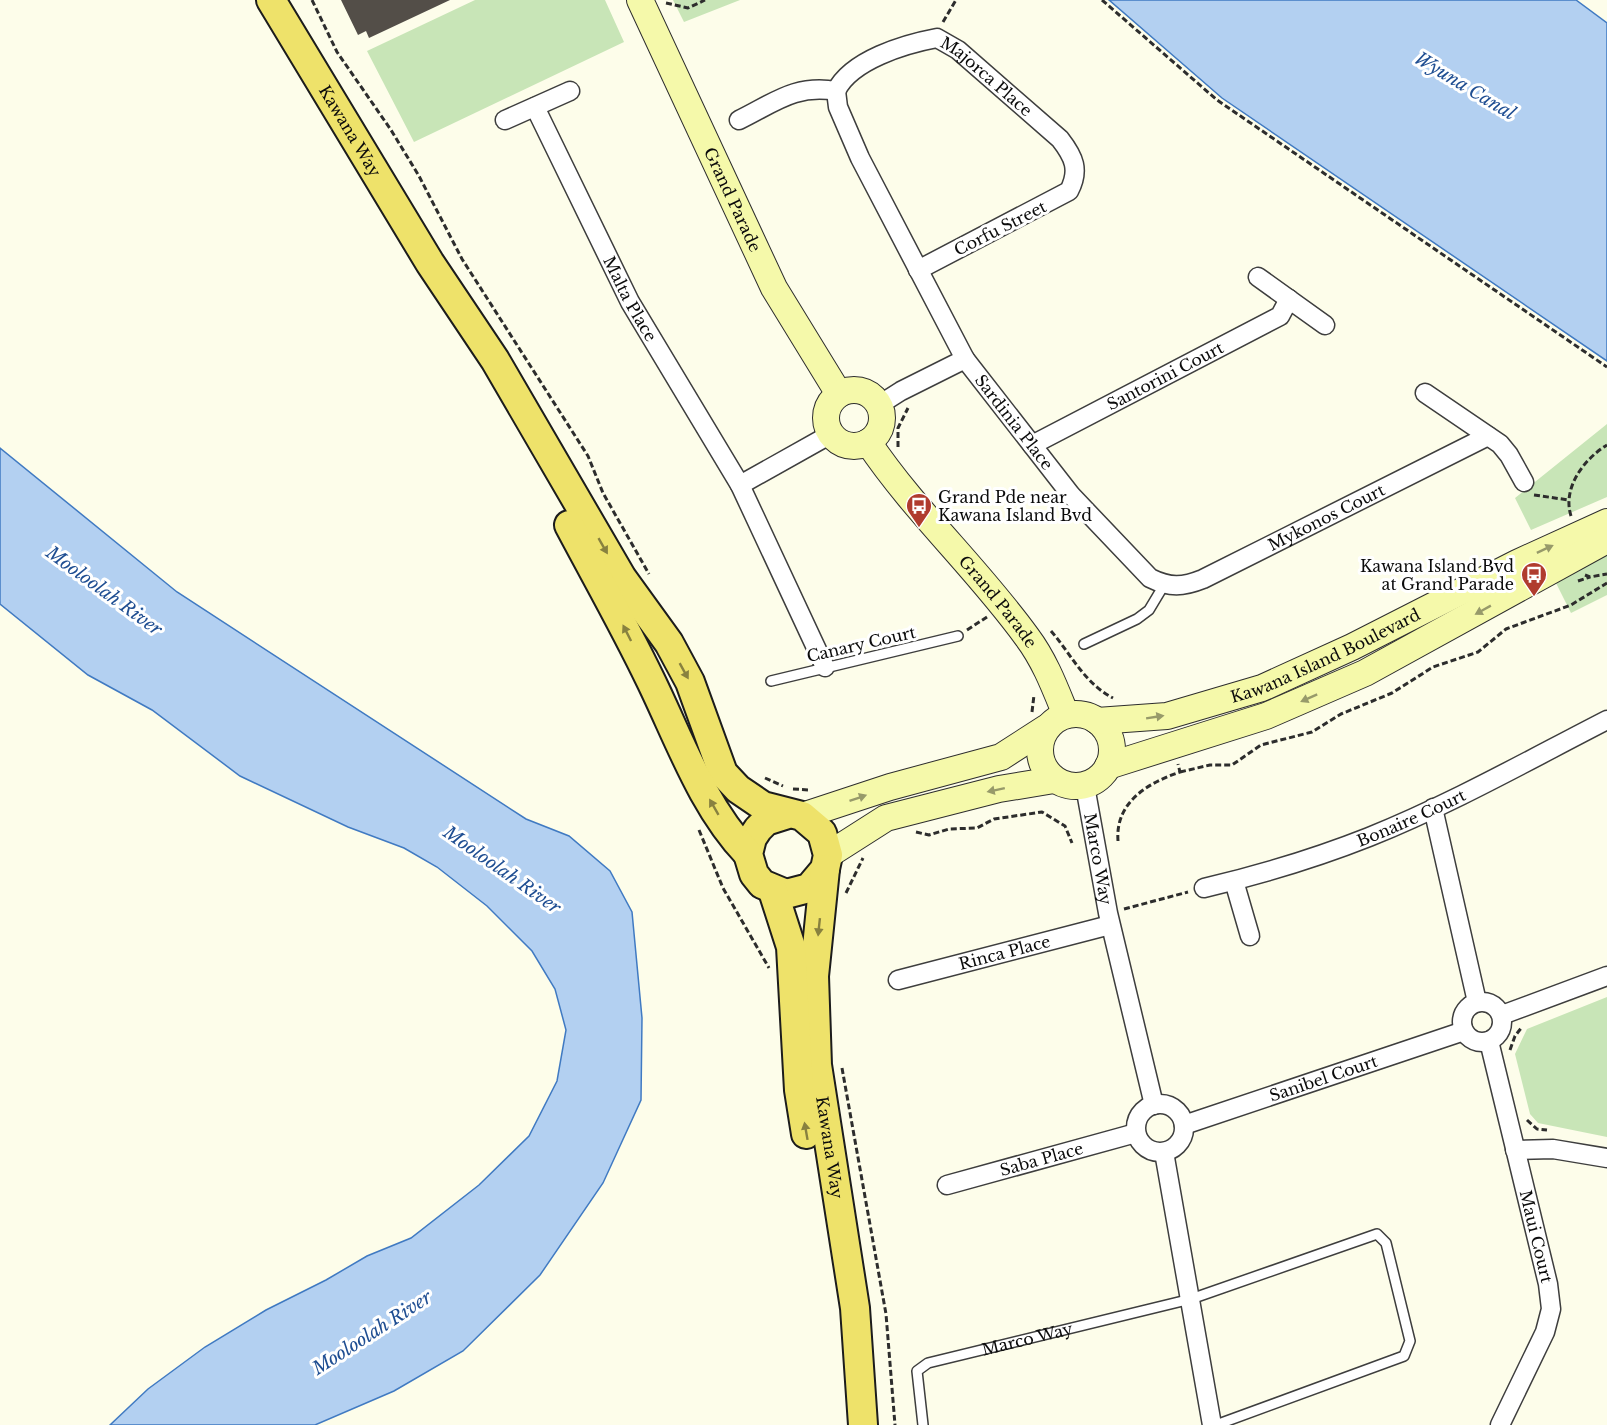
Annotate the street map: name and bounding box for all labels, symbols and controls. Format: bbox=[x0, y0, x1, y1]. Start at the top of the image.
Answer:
street label: Majorca Place bbox=[937, 32, 1036, 120]
water label: Wyuna Canal bbox=[1411, 47, 1520, 125]
street label: Kawana Way bbox=[315, 82, 386, 181]
street label: Grand Parade bbox=[700, 144, 766, 255]
street label: Corfu Street bbox=[950, 196, 1050, 260]
street label: Malta Place bbox=[599, 253, 661, 345]
street label: Santorini Court bbox=[1103, 337, 1227, 414]
street label: Sardinia Place bbox=[971, 370, 1058, 474]
street label: Mykonos Court bbox=[1265, 480, 1388, 555]
place label: Grand Pde near Kawana Island Bvd bbox=[938, 487, 1092, 525]
bus stop icon: Grand Pde near Kawana Island Bvd bbox=[904, 491, 934, 529]
one-way arrow bbox=[597, 538, 608, 554]
water label: Mooloolah River bbox=[41, 541, 167, 641]
one-way arrow bbox=[1537, 545, 1554, 554]
street label: Grand Parade bbox=[955, 551, 1041, 652]
place label: Kawana Island Bvd at Grand Parade bbox=[1360, 556, 1514, 594]
bus stop icon: Kawana Island Bvd at Grand Parade bbox=[1519, 560, 1549, 598]
street label: Kawana Island Boulevard bbox=[1228, 604, 1424, 707]
one-way arrow bbox=[1474, 605, 1491, 615]
street label: Canary Court bbox=[805, 622, 917, 666]
one-way arrow bbox=[622, 624, 632, 642]
one-way arrow bbox=[679, 663, 689, 680]
one-way arrow bbox=[1300, 693, 1317, 702]
one-way arrow bbox=[1146, 713, 1165, 722]
one-way arrow bbox=[987, 785, 1005, 795]
street label: Bonaire Court bbox=[1354, 785, 1469, 851]
one-way arrow bbox=[849, 793, 867, 803]
one-way arrow bbox=[708, 799, 719, 815]
street label: Marco Way bbox=[1080, 811, 1116, 907]
water label: Mooloolah River bbox=[438, 821, 565, 919]
one-way arrow bbox=[814, 917, 824, 936]
street label: Rinca Place bbox=[957, 931, 1052, 974]
street label: Sanibel Court bbox=[1267, 1051, 1380, 1106]
street label: Kawana Way bbox=[812, 1095, 848, 1201]
one-way arrow bbox=[801, 1121, 810, 1140]
street label: Saba Place bbox=[997, 1138, 1086, 1180]
street label: Maui Court bbox=[1516, 1188, 1557, 1285]
water label: Mooloolah River bbox=[307, 1286, 436, 1380]
street label: Marco Way bbox=[980, 1318, 1075, 1360]

